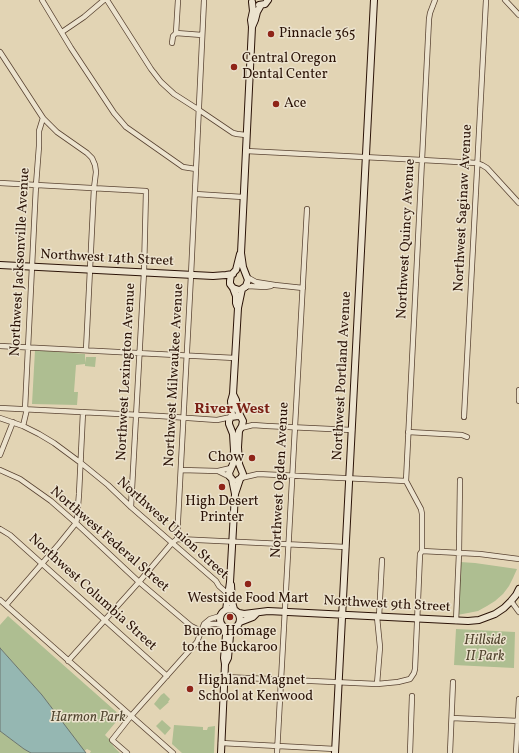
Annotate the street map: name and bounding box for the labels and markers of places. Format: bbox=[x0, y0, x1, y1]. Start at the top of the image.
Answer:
place label: Pinnacle 365 bbox=[279, 26, 356, 42]
marker: Pinnacle 365 bbox=[266, 29, 276, 39]
place label: Central Oregon Dental Center bbox=[242, 51, 337, 84]
marker: Central Oregon Dental Center bbox=[229, 62, 239, 72]
place label: Ace bbox=[284, 96, 306, 112]
marker: Ace bbox=[271, 99, 281, 109]
place label: Chow bbox=[208, 450, 244, 466]
marker: Chow bbox=[247, 453, 257, 463]
marker: High Desert Printer bbox=[217, 482, 227, 492]
place label: High Desert Printer bbox=[185, 494, 259, 526]
marker: Westside Food Mart bbox=[243, 579, 253, 589]
place label: Westside Food Mart bbox=[187, 591, 309, 607]
marker: Bueno Homage to the Buckaroo bbox=[225, 612, 235, 622]
place label: Bueno Homage to the Buckaroo bbox=[182, 624, 278, 656]
place label: Highland Magnet School at Kenwood bbox=[198, 673, 313, 706]
marker: Highland Magnet School at Kenwood bbox=[185, 684, 195, 694]

